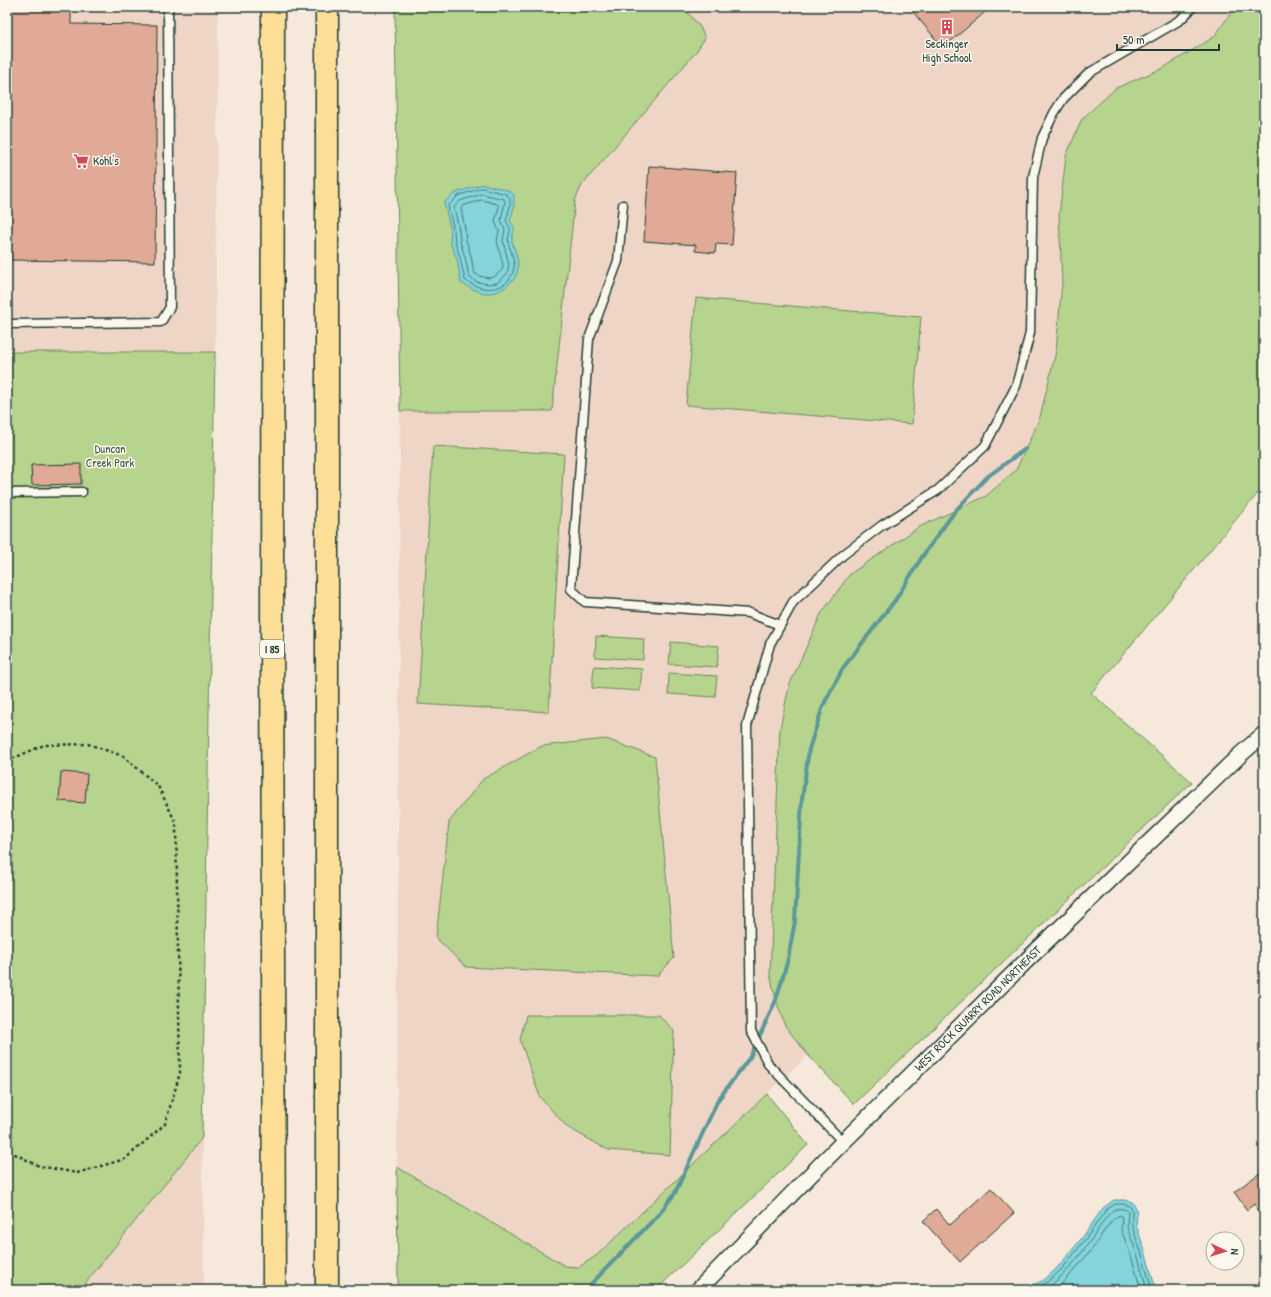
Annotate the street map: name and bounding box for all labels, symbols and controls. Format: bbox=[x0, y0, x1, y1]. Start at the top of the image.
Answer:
building icon: Seckinger High School bbox=[938, 18, 956, 36]
scale bar bbox=[1117, 26, 1219, 52]
text: 50 m bbox=[1123, 31, 1144, 48]
place label: Seckinger High School bbox=[922, 35, 973, 66]
supermarket icon: Kohl's bbox=[72, 152, 90, 170]
place label: Kohl's bbox=[93, 152, 119, 169]
park label: Duncan Creek Park bbox=[86, 440, 134, 471]
road number: I 85 bbox=[260, 640, 284, 658]
street label: WEST ROCK QUARRY ROAD NORTHEAST bbox=[910, 941, 1045, 1075]
north arrow bbox=[1205, 1231, 1245, 1271]
text: N bbox=[1228, 1248, 1242, 1255]

